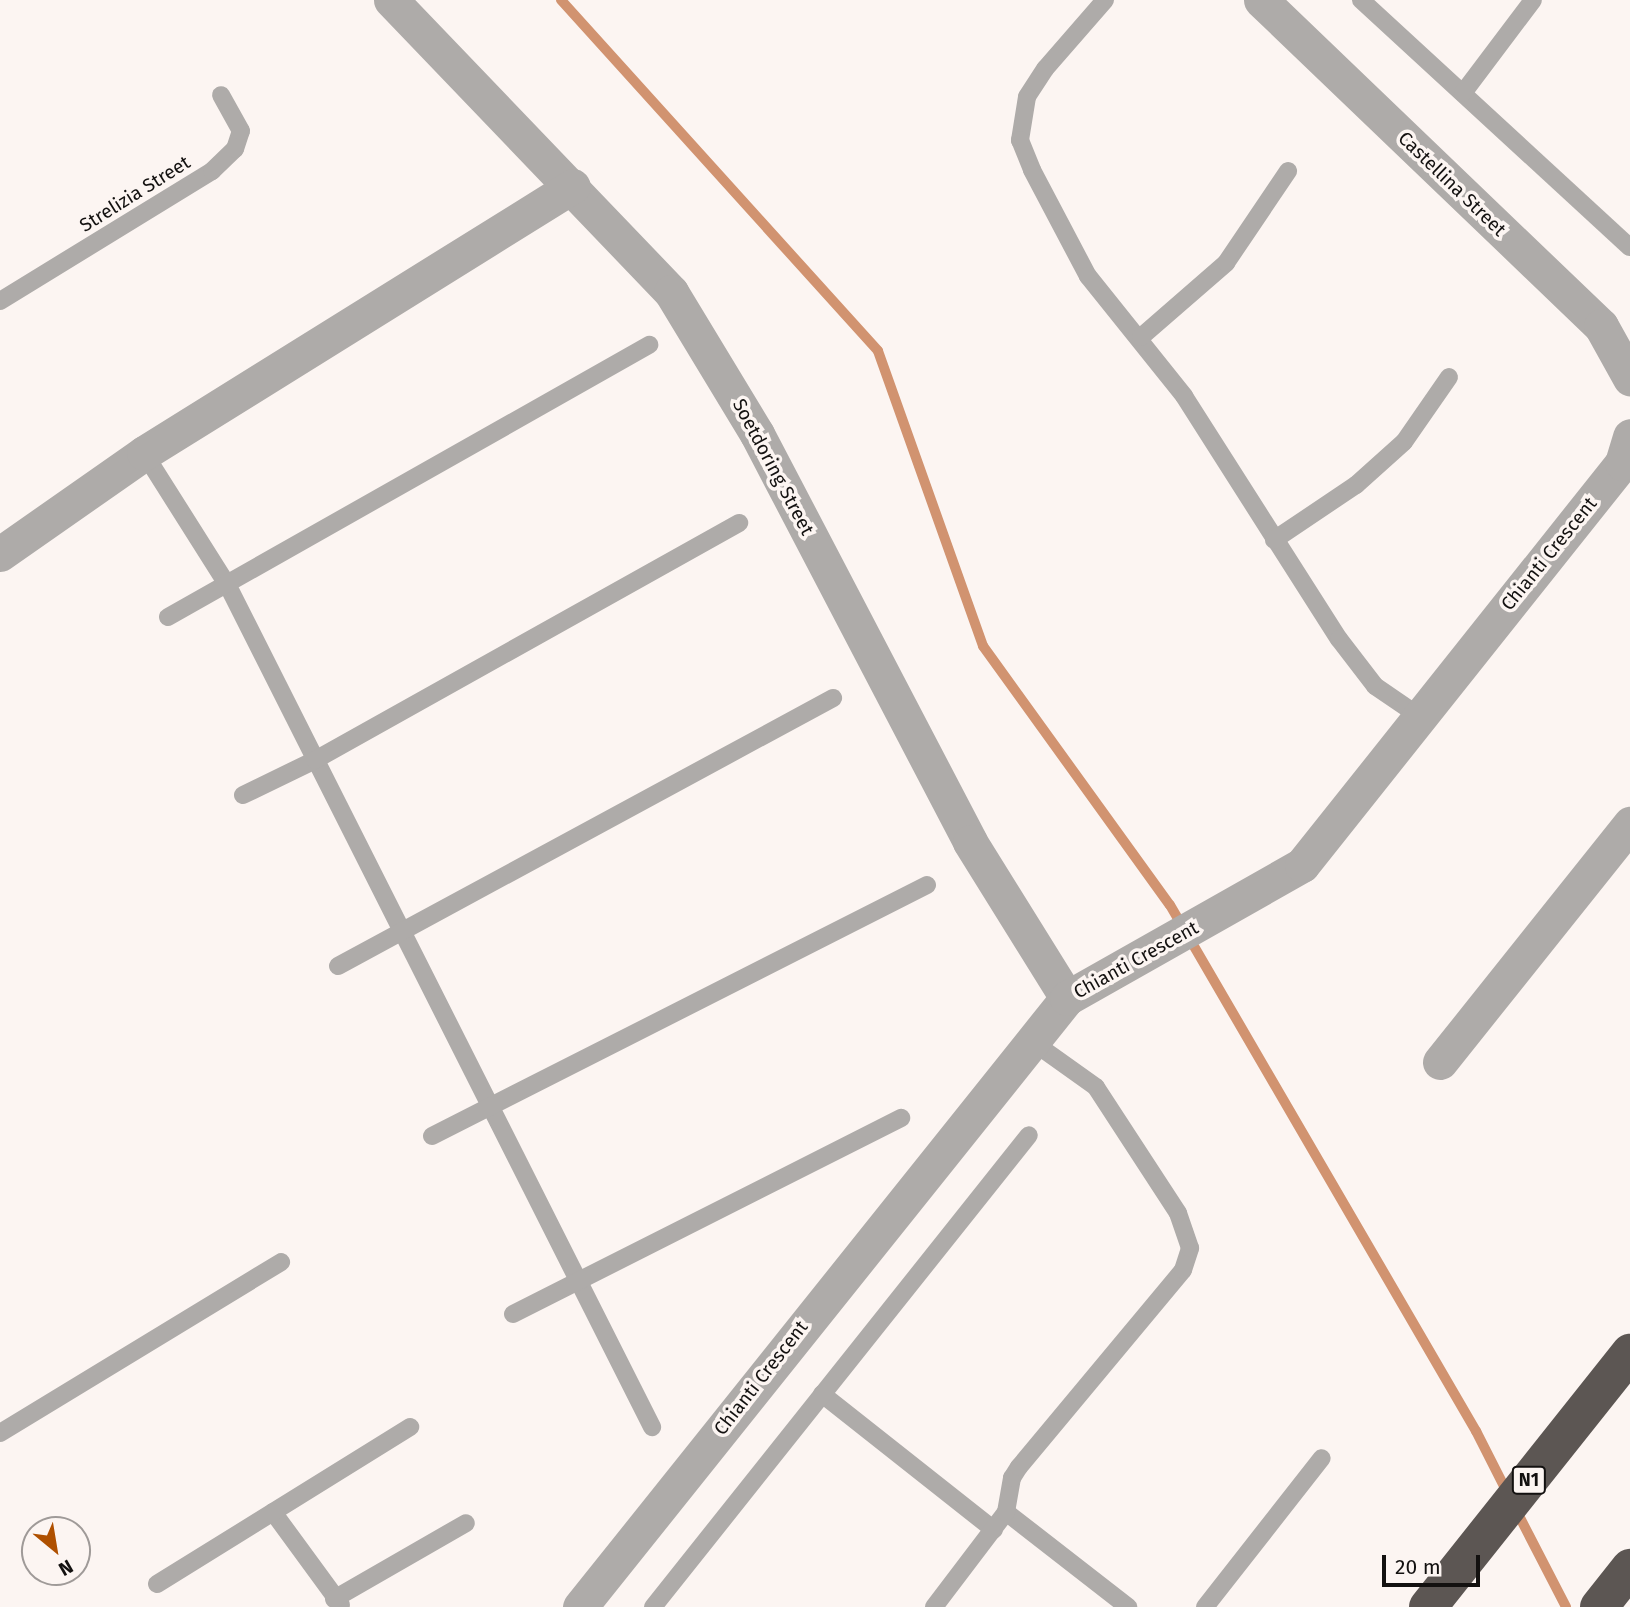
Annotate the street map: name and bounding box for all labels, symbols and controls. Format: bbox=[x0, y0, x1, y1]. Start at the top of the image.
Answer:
street label: Castellina Street bbox=[1393, 127, 1511, 241]
street label: Strelizia Street bbox=[76, 151, 194, 237]
street label: Soetdoring Street bbox=[727, 395, 819, 539]
street label: Chianti Crescent bbox=[1496, 493, 1602, 615]
street label: Chianti Crescent bbox=[1070, 916, 1202, 1004]
street label: Chianti Crescent bbox=[709, 1316, 813, 1440]
road number: N1 bbox=[1512, 1465, 1546, 1494]
north arrow bbox=[21, 1516, 91, 1586]
scale bar bbox=[1385, 1540, 1483, 1584]
text: 20 m bbox=[1395, 1554, 1441, 1580]
text: N bbox=[55, 1555, 77, 1581]

